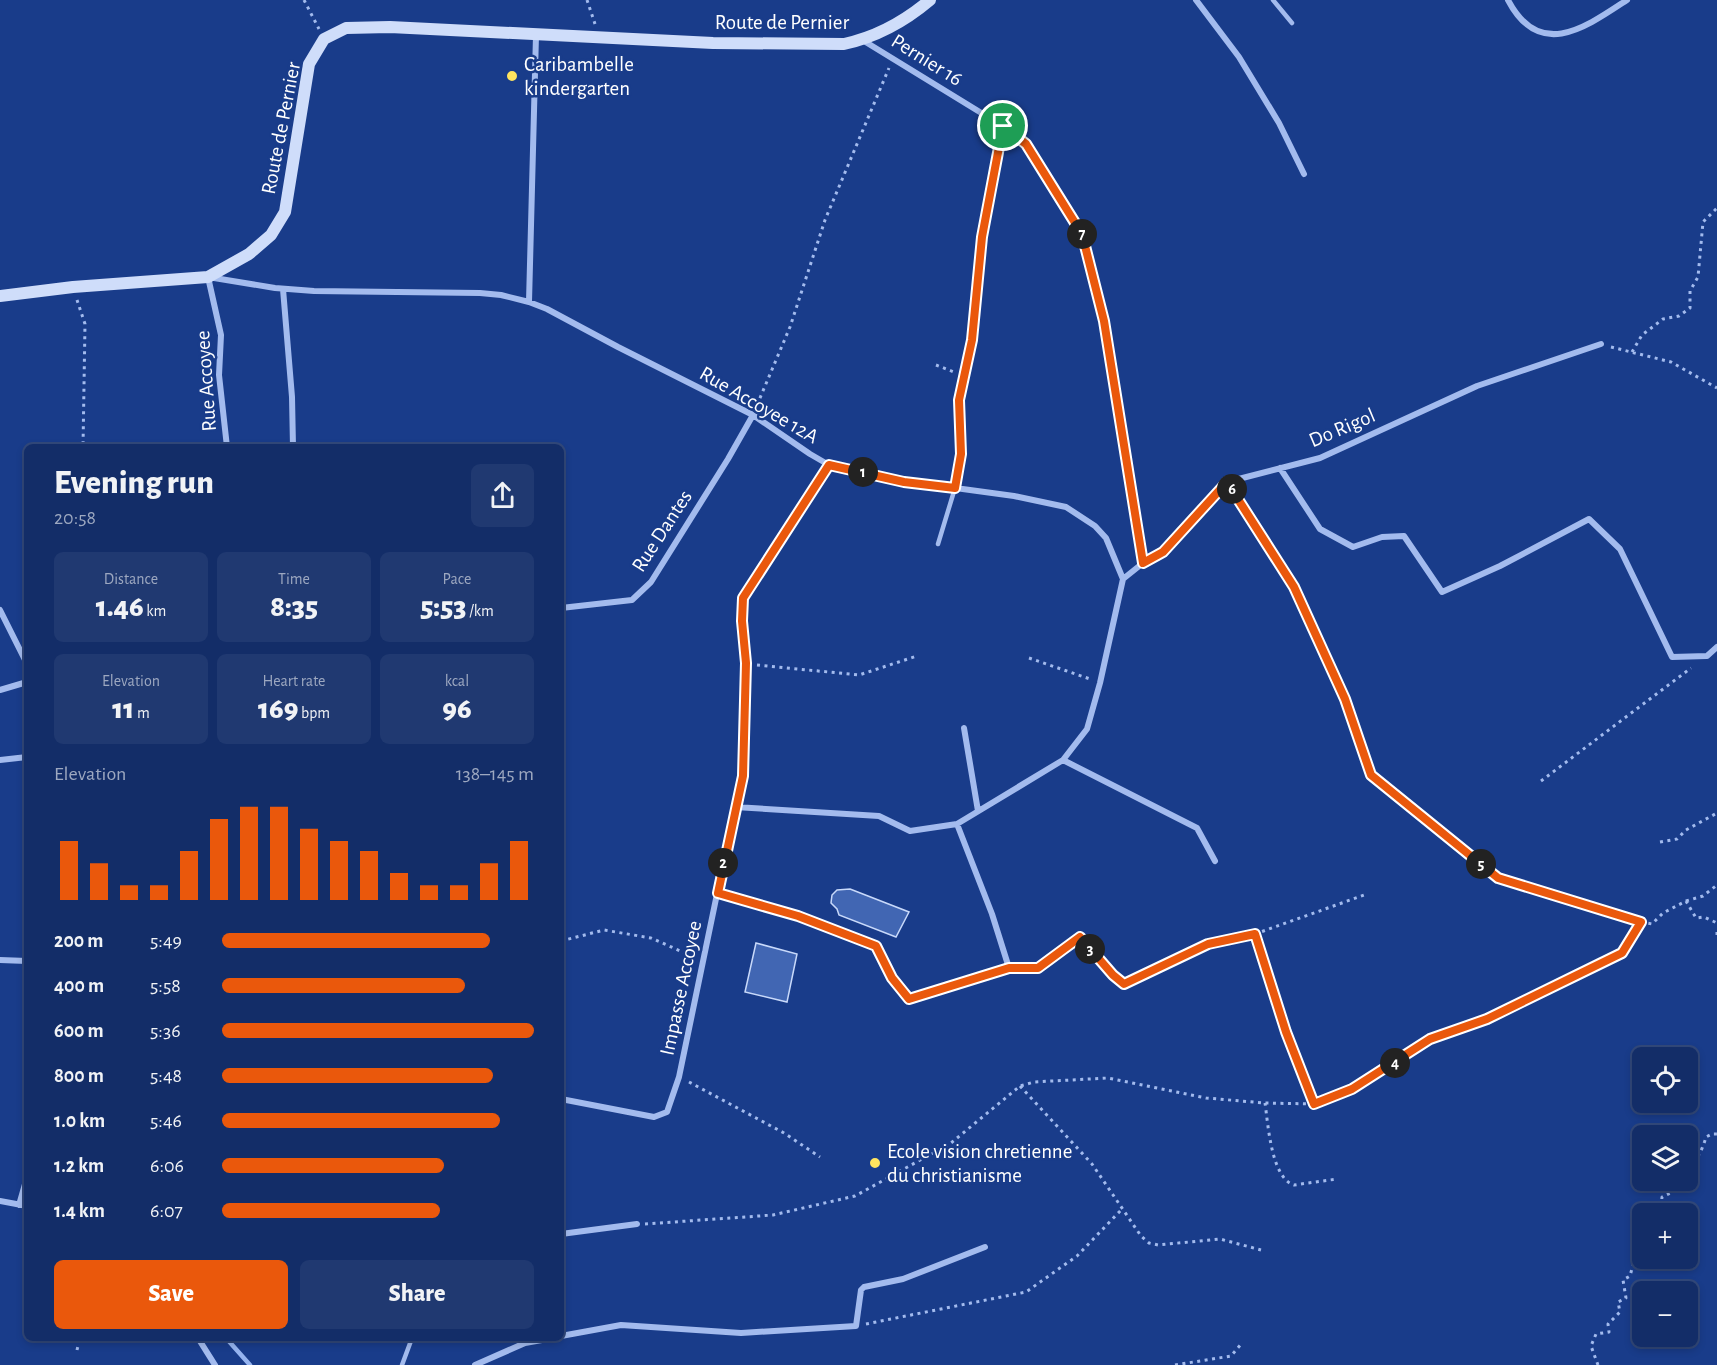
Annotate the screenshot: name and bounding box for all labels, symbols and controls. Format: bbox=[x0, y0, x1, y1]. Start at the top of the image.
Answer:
street label: Route de Pernier bbox=[715, 12, 849, 33]
street label: Pernier 16 bbox=[888, 30, 966, 90]
place label: Caribambelle kindergarten bbox=[524, 54, 634, 99]
street label: Route de Pernier bbox=[258, 60, 304, 196]
marker: Caribambelle kindergarten bbox=[505, 69, 519, 83]
pin bbox=[977, 100, 1028, 151]
icon: arrive bbox=[986, 109, 1019, 142]
pin: 7 bbox=[1067, 219, 1097, 249]
text: 7 bbox=[1079, 226, 1085, 242]
street label: Rue Accoyee bbox=[192, 330, 220, 432]
street label: Rue Accoyee 12A bbox=[696, 363, 822, 447]
street label: Do Rigol bbox=[1306, 405, 1378, 451]
pin: 1 bbox=[848, 457, 878, 487]
button: share bbox=[471, 464, 534, 527]
text: 1 bbox=[860, 464, 866, 480]
text: Evening run bbox=[54, 467, 214, 500]
pin: 6 bbox=[1217, 474, 1247, 504]
text: 6 bbox=[1228, 481, 1236, 497]
street label: Rue Dantes bbox=[628, 486, 696, 576]
text: 20:58 bbox=[54, 508, 96, 528]
text: Distance bbox=[104, 571, 158, 587]
text: Time bbox=[278, 571, 310, 587]
text: Pace bbox=[443, 571, 471, 587]
text: 1.46 bbox=[96, 592, 144, 622]
text: 8:35 bbox=[270, 592, 318, 622]
text: 5:53 bbox=[420, 592, 467, 622]
text: km bbox=[144, 603, 166, 619]
text: /km bbox=[467, 603, 494, 619]
text: Elevation bbox=[102, 673, 160, 689]
text: Heart rate bbox=[263, 673, 325, 689]
text: kcal bbox=[445, 673, 469, 689]
text: 11 bbox=[112, 694, 134, 724]
text: 169 bbox=[258, 694, 298, 724]
text: 96 bbox=[442, 694, 472, 724]
text: m bbox=[134, 705, 150, 721]
text: bpm bbox=[298, 705, 330, 721]
text: Elevation bbox=[54, 764, 126, 784]
text: 138–145 m bbox=[456, 764, 534, 784]
pin: 2 bbox=[708, 848, 738, 878]
pin: 5 bbox=[1466, 849, 1496, 879]
text: 2 bbox=[719, 855, 727, 871]
text: 5 bbox=[1478, 856, 1484, 872]
street label: Impasse Accoyee bbox=[656, 919, 706, 1057]
text: 200 m bbox=[54, 931, 103, 951]
text: 5:49 bbox=[150, 931, 182, 951]
pin: 3 bbox=[1075, 934, 1105, 964]
text: 3 bbox=[1087, 941, 1093, 957]
text: 400 m bbox=[54, 976, 104, 996]
text: 5:58 bbox=[150, 976, 181, 996]
text: 600 m bbox=[54, 1021, 104, 1041]
text: 5:36 bbox=[150, 1021, 181, 1041]
map controls bbox=[1632, 1047, 1698, 1347]
button: locate bbox=[1632, 1047, 1698, 1113]
pin: 4 bbox=[1380, 1048, 1410, 1078]
text: 4 bbox=[1391, 1055, 1399, 1071]
text: 800 m bbox=[54, 1066, 104, 1086]
text: 5:48 bbox=[150, 1066, 182, 1086]
text: 1.0 km bbox=[54, 1111, 105, 1131]
text: 5:46 bbox=[150, 1111, 182, 1131]
button: layers bbox=[1632, 1125, 1698, 1191]
place label: Ecole vision chretienne du christianisme bbox=[887, 1141, 1072, 1186]
text: 1.2 km bbox=[54, 1156, 104, 1176]
text: 6:06 bbox=[150, 1156, 184, 1176]
marker: Ecole vision chretienne du christianisme bbox=[868, 1156, 882, 1170]
text: 1.4 km bbox=[54, 1201, 105, 1221]
text: 6:07 bbox=[150, 1201, 183, 1221]
button: + bbox=[1632, 1203, 1698, 1269]
button: Save bbox=[54, 1260, 288, 1329]
button: Share bbox=[300, 1260, 534, 1329]
button: − bbox=[1632, 1281, 1698, 1347]

